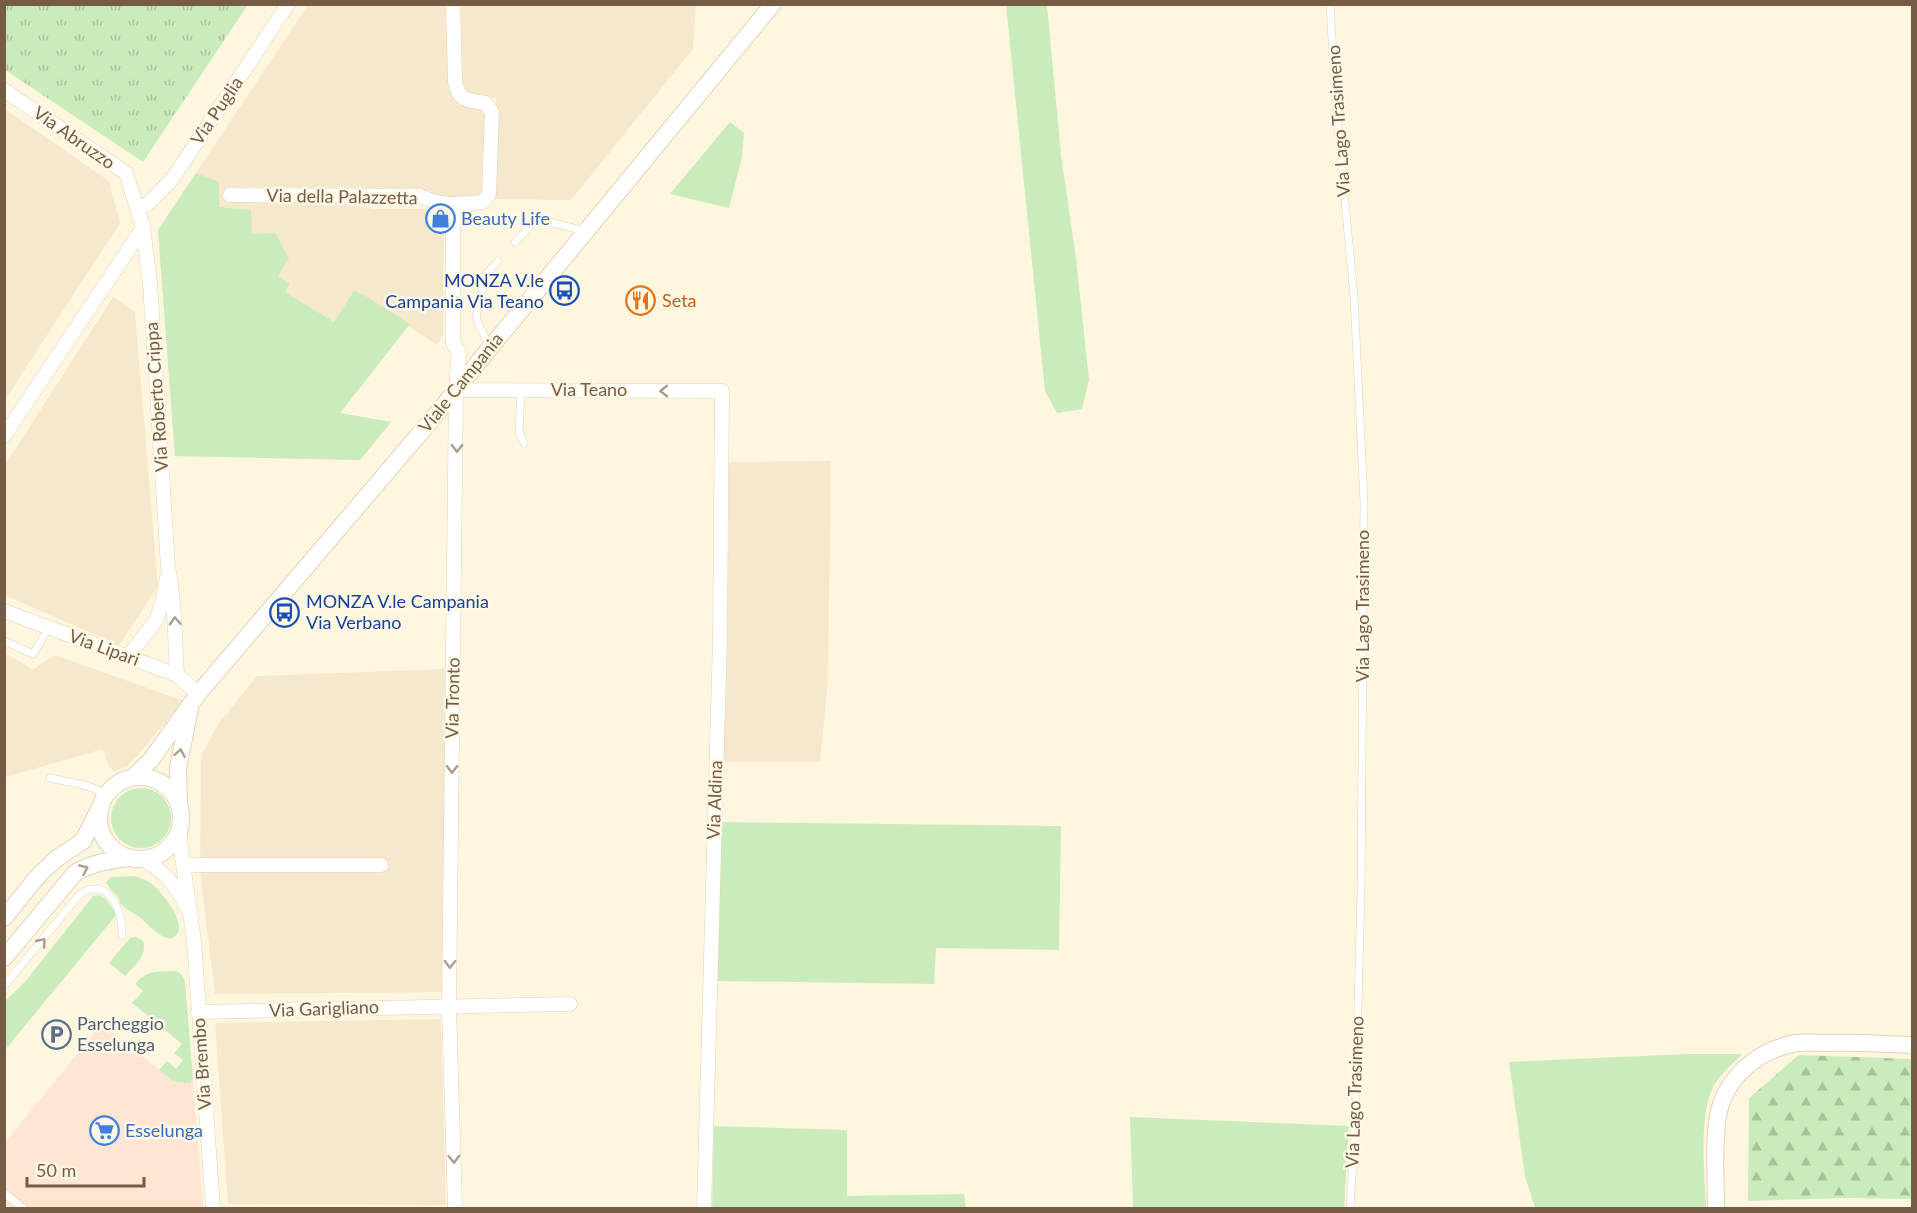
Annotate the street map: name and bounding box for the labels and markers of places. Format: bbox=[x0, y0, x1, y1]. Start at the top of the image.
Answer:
shop icon: Beauty Life bbox=[424, 203, 456, 235]
place label: Beauty Life bbox=[461, 207, 550, 229]
place label: MONZA V.le Campania Via Teano bbox=[385, 269, 544, 312]
bus stop icon: MONZA V.le Campania Via Teano bbox=[549, 275, 581, 307]
restaurant icon: Seta bbox=[625, 285, 657, 317]
place label: Seta bbox=[662, 289, 697, 311]
place label: MONZA V.le Campania Via Verbano bbox=[306, 590, 489, 633]
bus stop icon: MONZA V.le Campania Via Verbano bbox=[269, 596, 301, 628]
place label: Parcheggio Esselunga bbox=[77, 1012, 164, 1055]
parking icon: Parcheggio Esselunga bbox=[40, 1018, 72, 1050]
supermarket icon: Esselunga bbox=[88, 1115, 120, 1147]
place label: Esselunga bbox=[125, 1119, 203, 1141]

